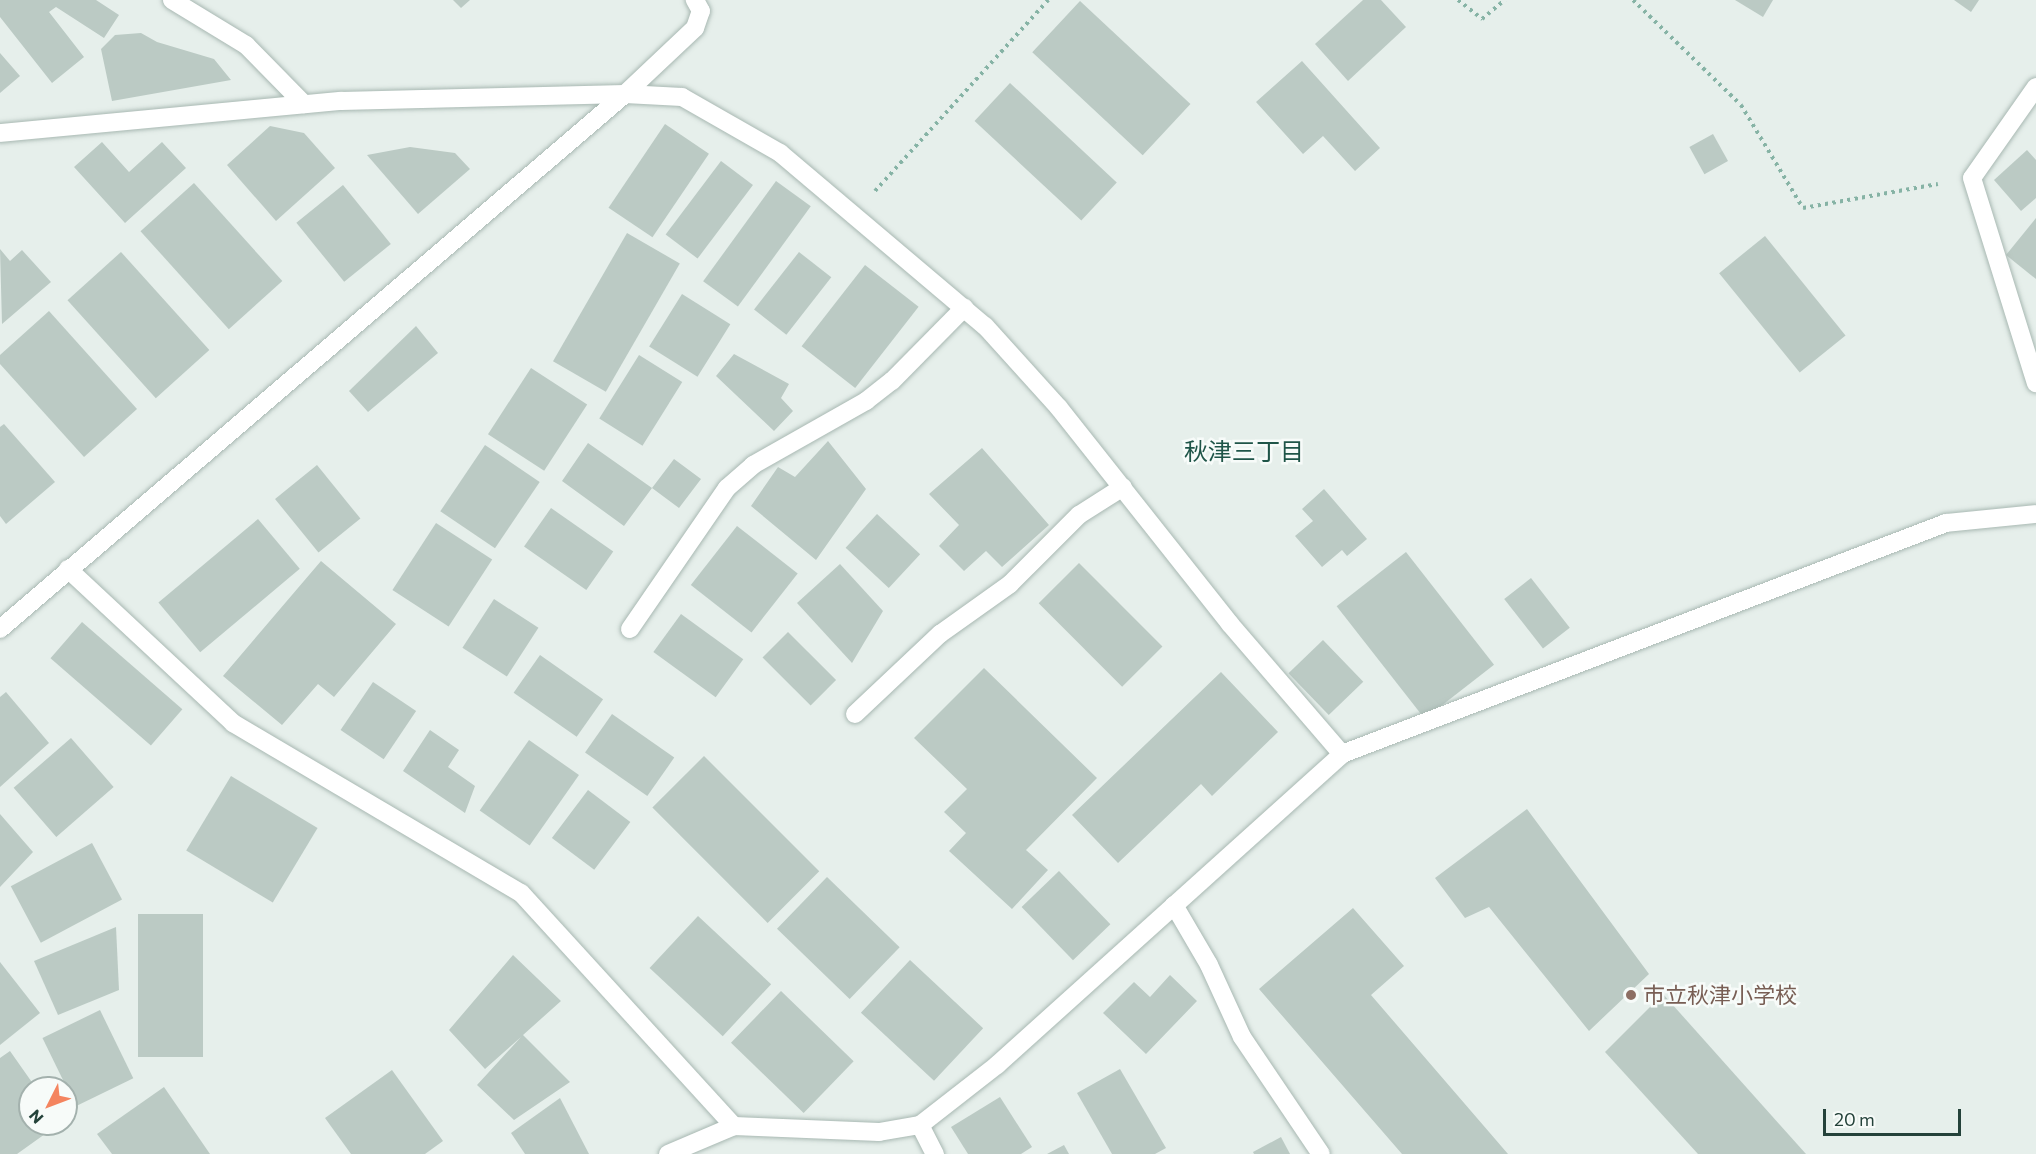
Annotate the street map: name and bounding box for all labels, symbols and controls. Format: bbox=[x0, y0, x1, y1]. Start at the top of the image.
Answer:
district label: 秋津三丁目 bbox=[1184, 437, 1304, 465]
place label: 市立秋津小学校 bbox=[1643, 982, 1797, 1008]
marker: 市立秋津小学校 bbox=[1624, 988, 1638, 1002]
north arrow bbox=[18, 1076, 78, 1136]
scale bar bbox=[1826, 1097, 1964, 1135]
text: N bbox=[25, 1106, 47, 1128]
text: 20 m bbox=[1834, 1108, 1875, 1130]

